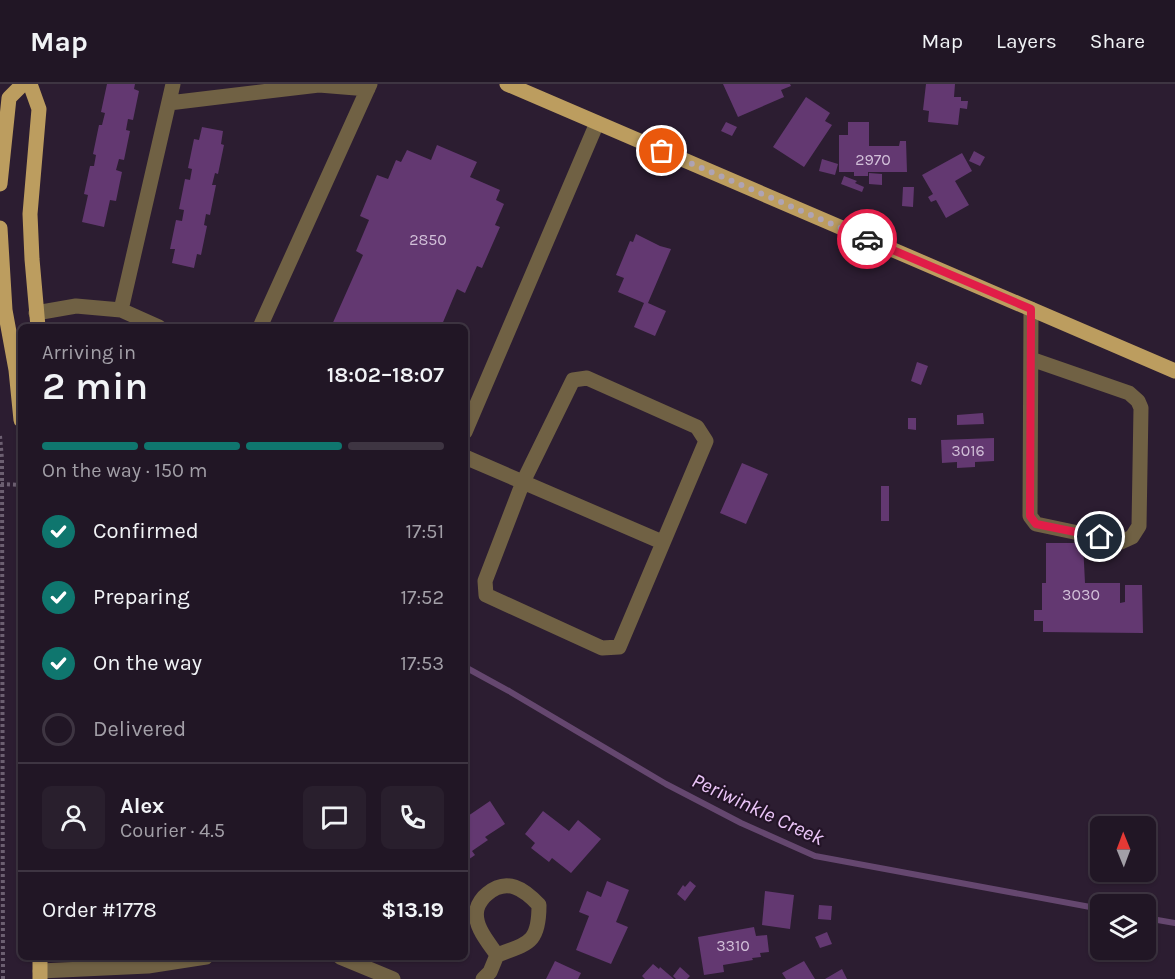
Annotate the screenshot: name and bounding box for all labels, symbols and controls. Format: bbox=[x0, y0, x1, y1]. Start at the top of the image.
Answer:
text: Map bbox=[30, 25, 88, 58]
text: Map bbox=[921, 29, 963, 53]
text: Layers bbox=[996, 29, 1057, 53]
text: Share bbox=[1090, 29, 1145, 53]
pin bbox=[636, 125, 687, 176]
icon: bag bbox=[645, 134, 678, 167]
house number: 2970 bbox=[855, 150, 891, 169]
courier bbox=[837, 209, 897, 269]
icon: car bbox=[851, 223, 884, 256]
house number: 2850 bbox=[409, 230, 447, 249]
text: Arriving in bbox=[42, 341, 136, 364]
text: 18:02–18:07 bbox=[327, 362, 444, 388]
text: 2 min bbox=[42, 363, 148, 409]
house number: 3016 bbox=[951, 441, 985, 460]
text: On the way · 150 m bbox=[42, 459, 207, 482]
pin bbox=[1074, 511, 1125, 562]
icon: check bbox=[42, 515, 75, 548]
text: Confirmed bbox=[93, 518, 199, 544]
text: 17:51 bbox=[405, 520, 444, 543]
icon: home bbox=[1083, 520, 1116, 553]
icon: check bbox=[42, 581, 75, 614]
text: Preparing bbox=[93, 584, 190, 610]
house number: 3030 bbox=[1062, 585, 1100, 604]
text: 17:52 bbox=[401, 586, 444, 609]
icon: check bbox=[42, 647, 75, 680]
text: On the way bbox=[93, 650, 202, 676]
text: 17:53 bbox=[400, 652, 444, 675]
text: Delivered bbox=[93, 716, 186, 742]
water label: Periwinkle Creek bbox=[688, 768, 828, 850]
button: person bbox=[42, 786, 105, 849]
button: chat bbox=[303, 786, 366, 849]
button: phone bbox=[381, 786, 444, 849]
text: Alex bbox=[120, 793, 164, 819]
north arrow bbox=[1090, 816, 1156, 882]
map controls bbox=[1090, 816, 1156, 960]
text: Courier · 4.5 bbox=[120, 819, 225, 842]
button: layers bbox=[1090, 894, 1156, 960]
text: Order #1778 bbox=[42, 897, 157, 923]
text: $13.19 bbox=[381, 897, 444, 923]
house number: 3310 bbox=[716, 936, 750, 955]

